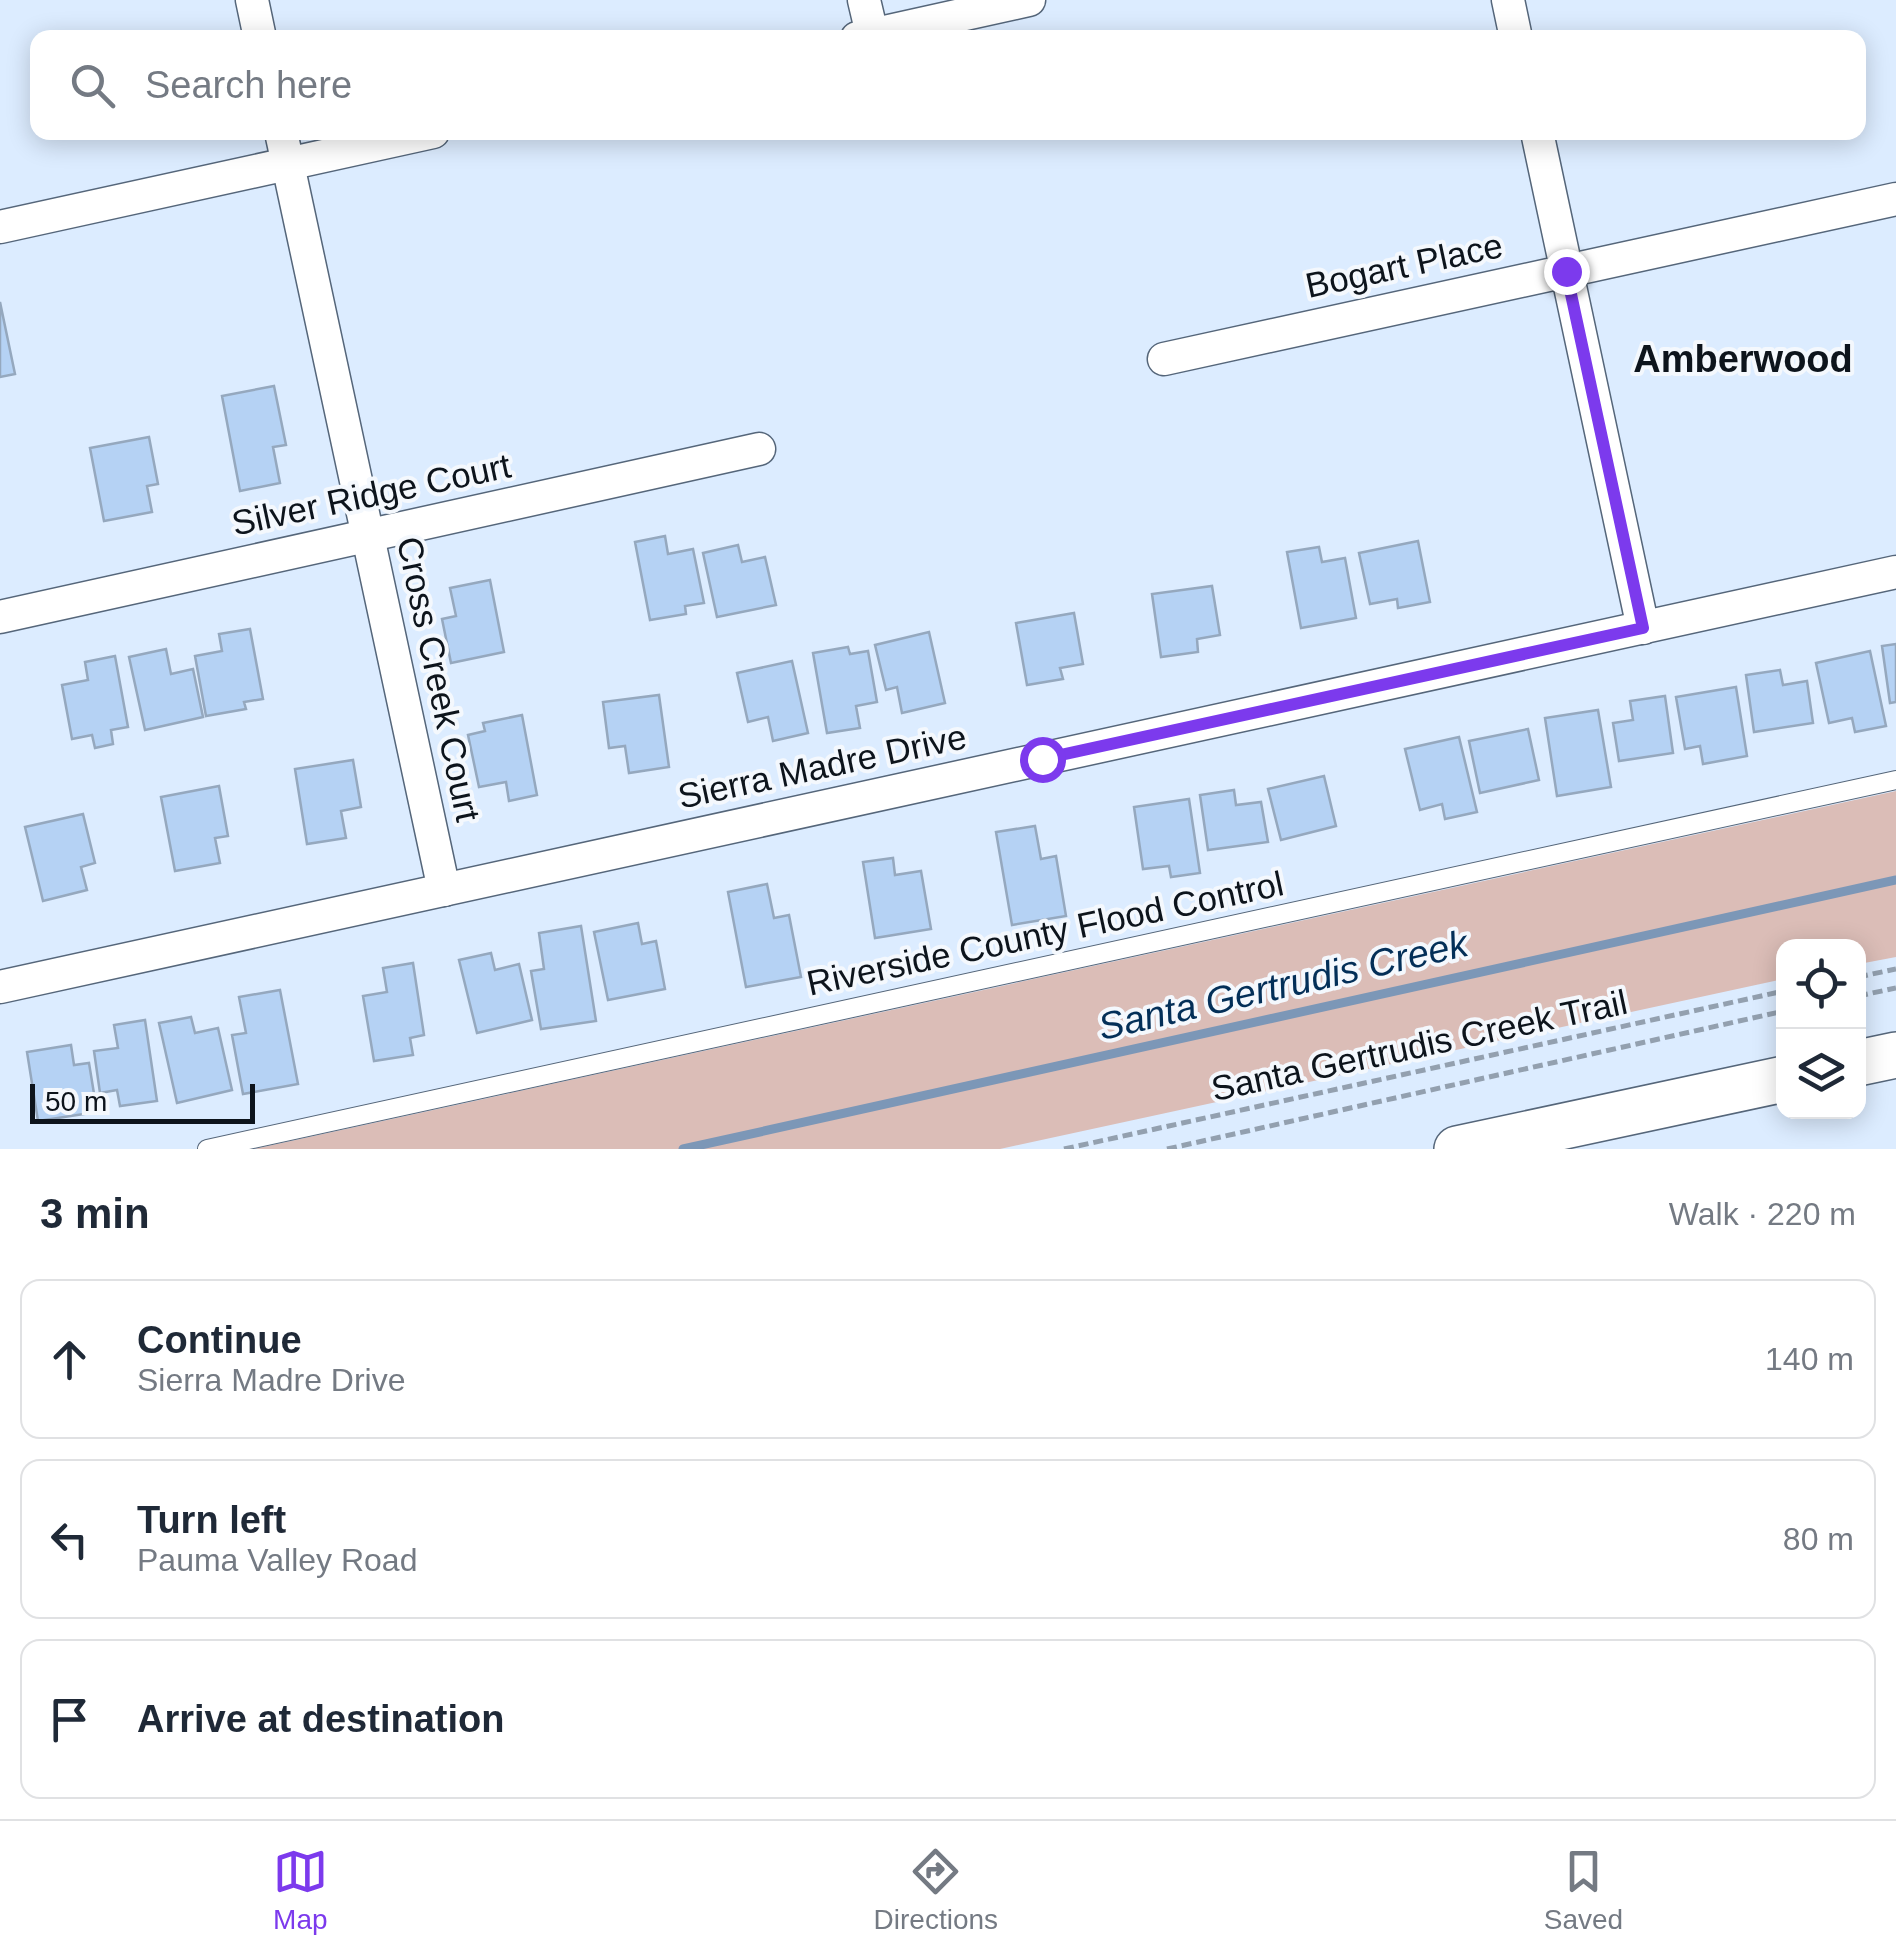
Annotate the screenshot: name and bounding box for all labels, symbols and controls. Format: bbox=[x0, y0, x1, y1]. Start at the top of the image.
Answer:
search box bbox=[30, 30, 1866, 140]
icon: search bbox=[65, 58, 120, 113]
text: Search here bbox=[145, 64, 352, 106]
street label: Bogart Place bbox=[1302, 225, 1506, 305]
route end bbox=[1544, 249, 1590, 295]
district label: Amberwood bbox=[1633, 338, 1853, 380]
street label: Silver Ridge Court bbox=[228, 445, 514, 543]
street label: Cross Creek Court bbox=[390, 533, 488, 825]
street label: Sierra Madre Drive bbox=[674, 716, 970, 816]
route start bbox=[1020, 737, 1066, 783]
street label: Riverside County Flood Control bbox=[803, 863, 1287, 1003]
water label: Santa Gertrudis Creek bbox=[1094, 922, 1474, 1048]
map controls bbox=[1776, 939, 1866, 1119]
button: locate bbox=[1776, 939, 1866, 1029]
street label: Santa Gertrudis Creek Trail bbox=[1208, 982, 1630, 1108]
button: layers bbox=[1776, 1029, 1866, 1119]
scale bar bbox=[30, 1079, 255, 1124]
text: 50 m bbox=[45, 1086, 107, 1117]
text: 3 min bbox=[40, 1190, 150, 1237]
text: Walk · 220 m bbox=[1669, 1196, 1856, 1232]
text: Continue bbox=[137, 1319, 302, 1361]
icon: ahead bbox=[42, 1332, 97, 1387]
text: 140 m bbox=[1765, 1341, 1854, 1377]
text: Sierra Madre Drive bbox=[137, 1362, 406, 1398]
text: Turn left bbox=[137, 1499, 286, 1541]
icon: left bbox=[42, 1512, 97, 1567]
text: 80 m bbox=[1783, 1521, 1854, 1557]
text: Pauma Valley Road bbox=[137, 1542, 417, 1578]
icon: arrive bbox=[42, 1692, 97, 1747]
text: Arrive at destination bbox=[137, 1698, 504, 1740]
tab: Map bbox=[273, 1844, 328, 1936]
tab: Directions bbox=[874, 1844, 998, 1936]
tab: Saved bbox=[1544, 1844, 1623, 1936]

